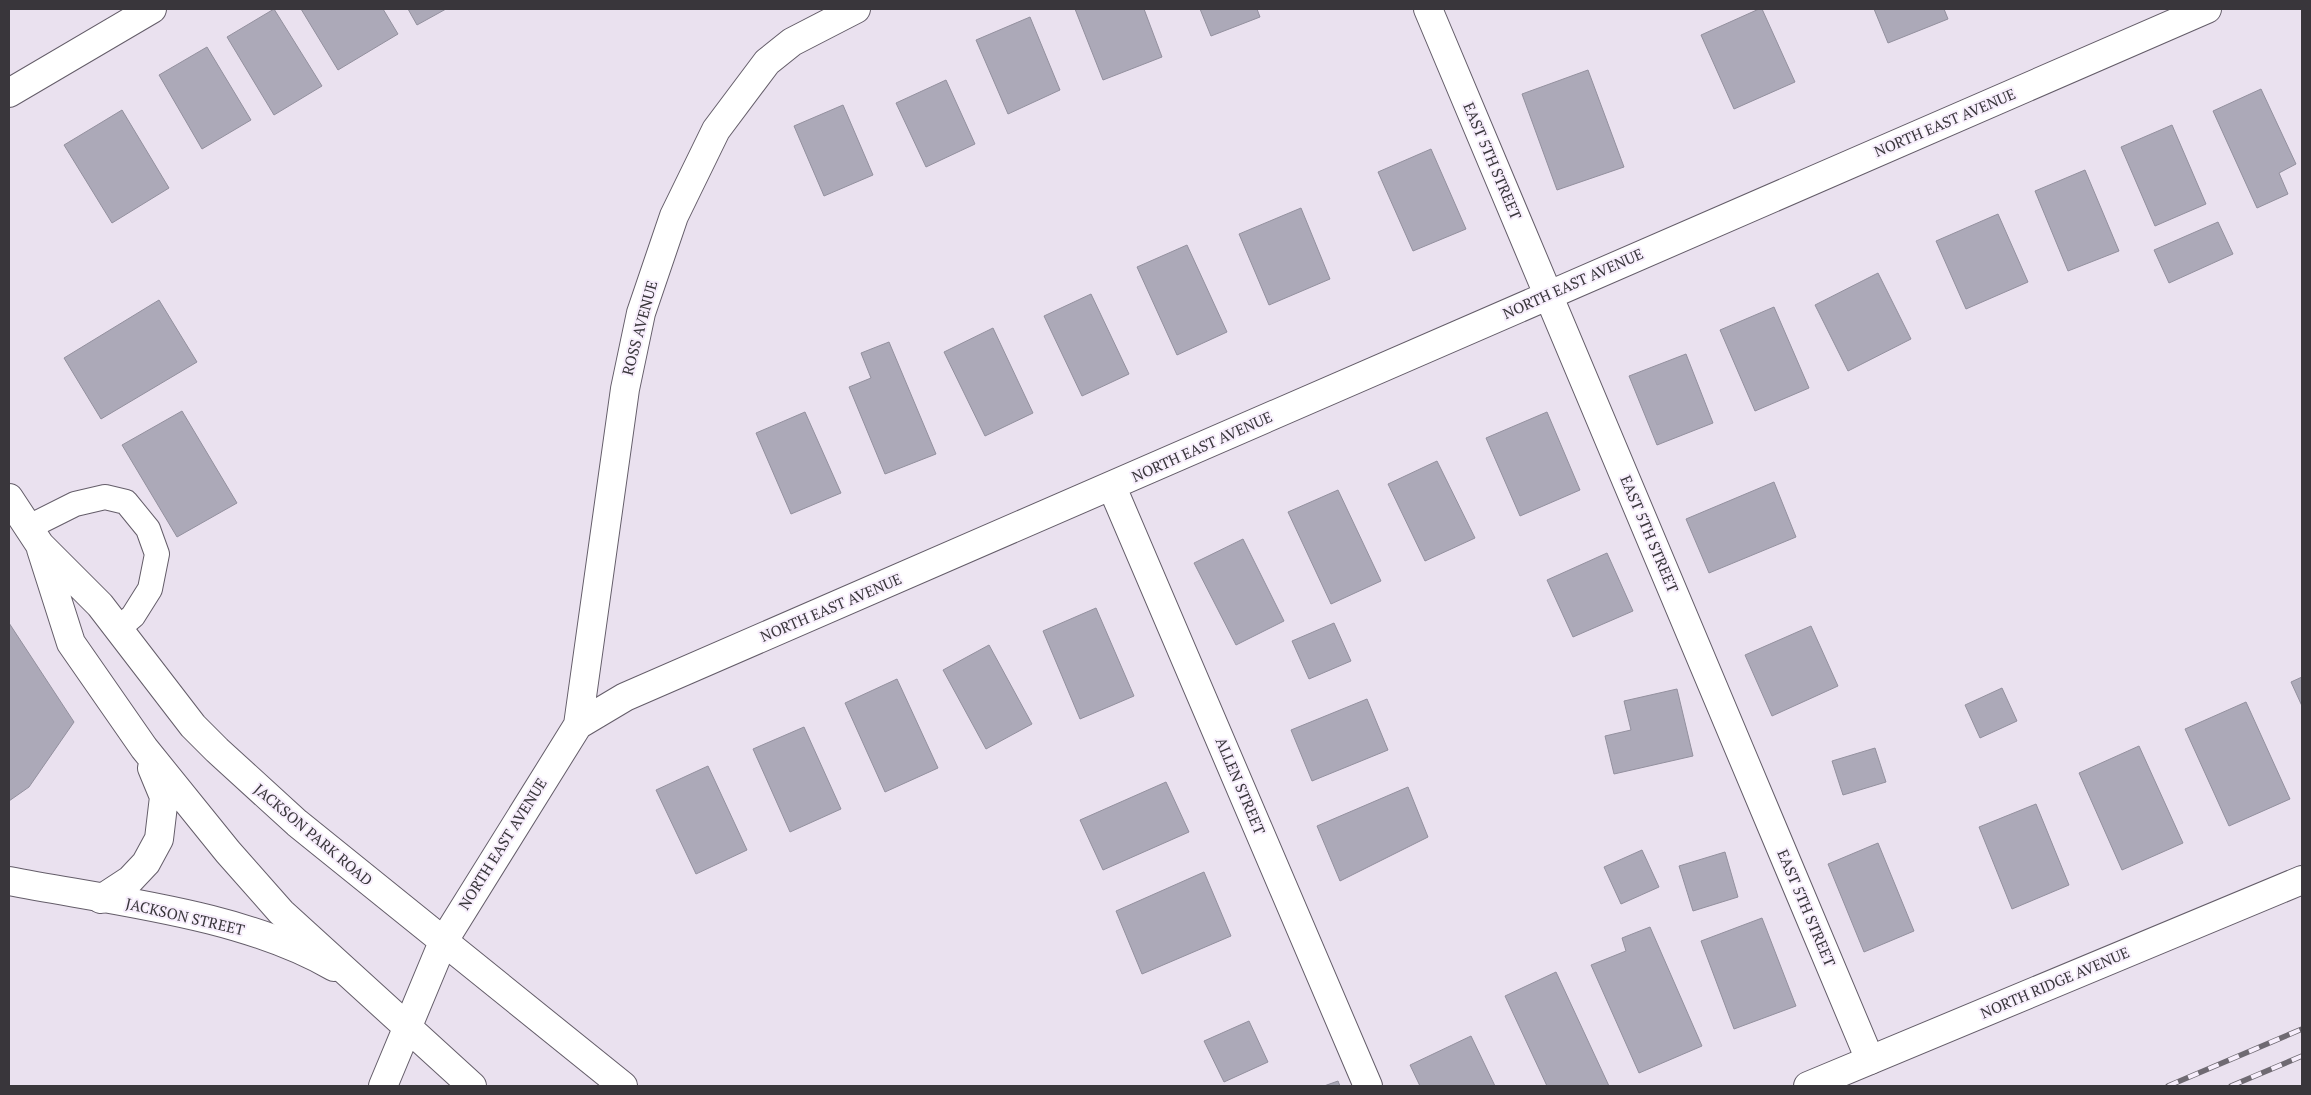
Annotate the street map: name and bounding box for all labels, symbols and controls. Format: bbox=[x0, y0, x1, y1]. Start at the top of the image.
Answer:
street label: NORTH EAST AVENUE bbox=[1871, 83, 2018, 161]
street label: EAST 5TH STREET bbox=[1459, 99, 1527, 222]
street label: NORTH EAST AVENUE bbox=[1499, 243, 1646, 323]
street label: ROSS AVENUE bbox=[617, 278, 661, 377]
street label: NORTH EAST AVENUE bbox=[1128, 406, 1275, 486]
street label: EAST 5TH STREET bbox=[1616, 472, 1684, 595]
street label: NORTH EAST AVENUE bbox=[757, 568, 904, 646]
street label: ALLEN STREET bbox=[1211, 734, 1270, 837]
street label: NORTH EAST AVENUE bbox=[453, 774, 551, 913]
street label: JACKSON PARK ROAD bbox=[250, 779, 377, 890]
street label: EAST 5TH STREET bbox=[1773, 846, 1841, 969]
street label: JACKSON STREET bbox=[124, 893, 247, 939]
street label: NORTH RIDGE AVENUE bbox=[1977, 942, 2132, 1023]

